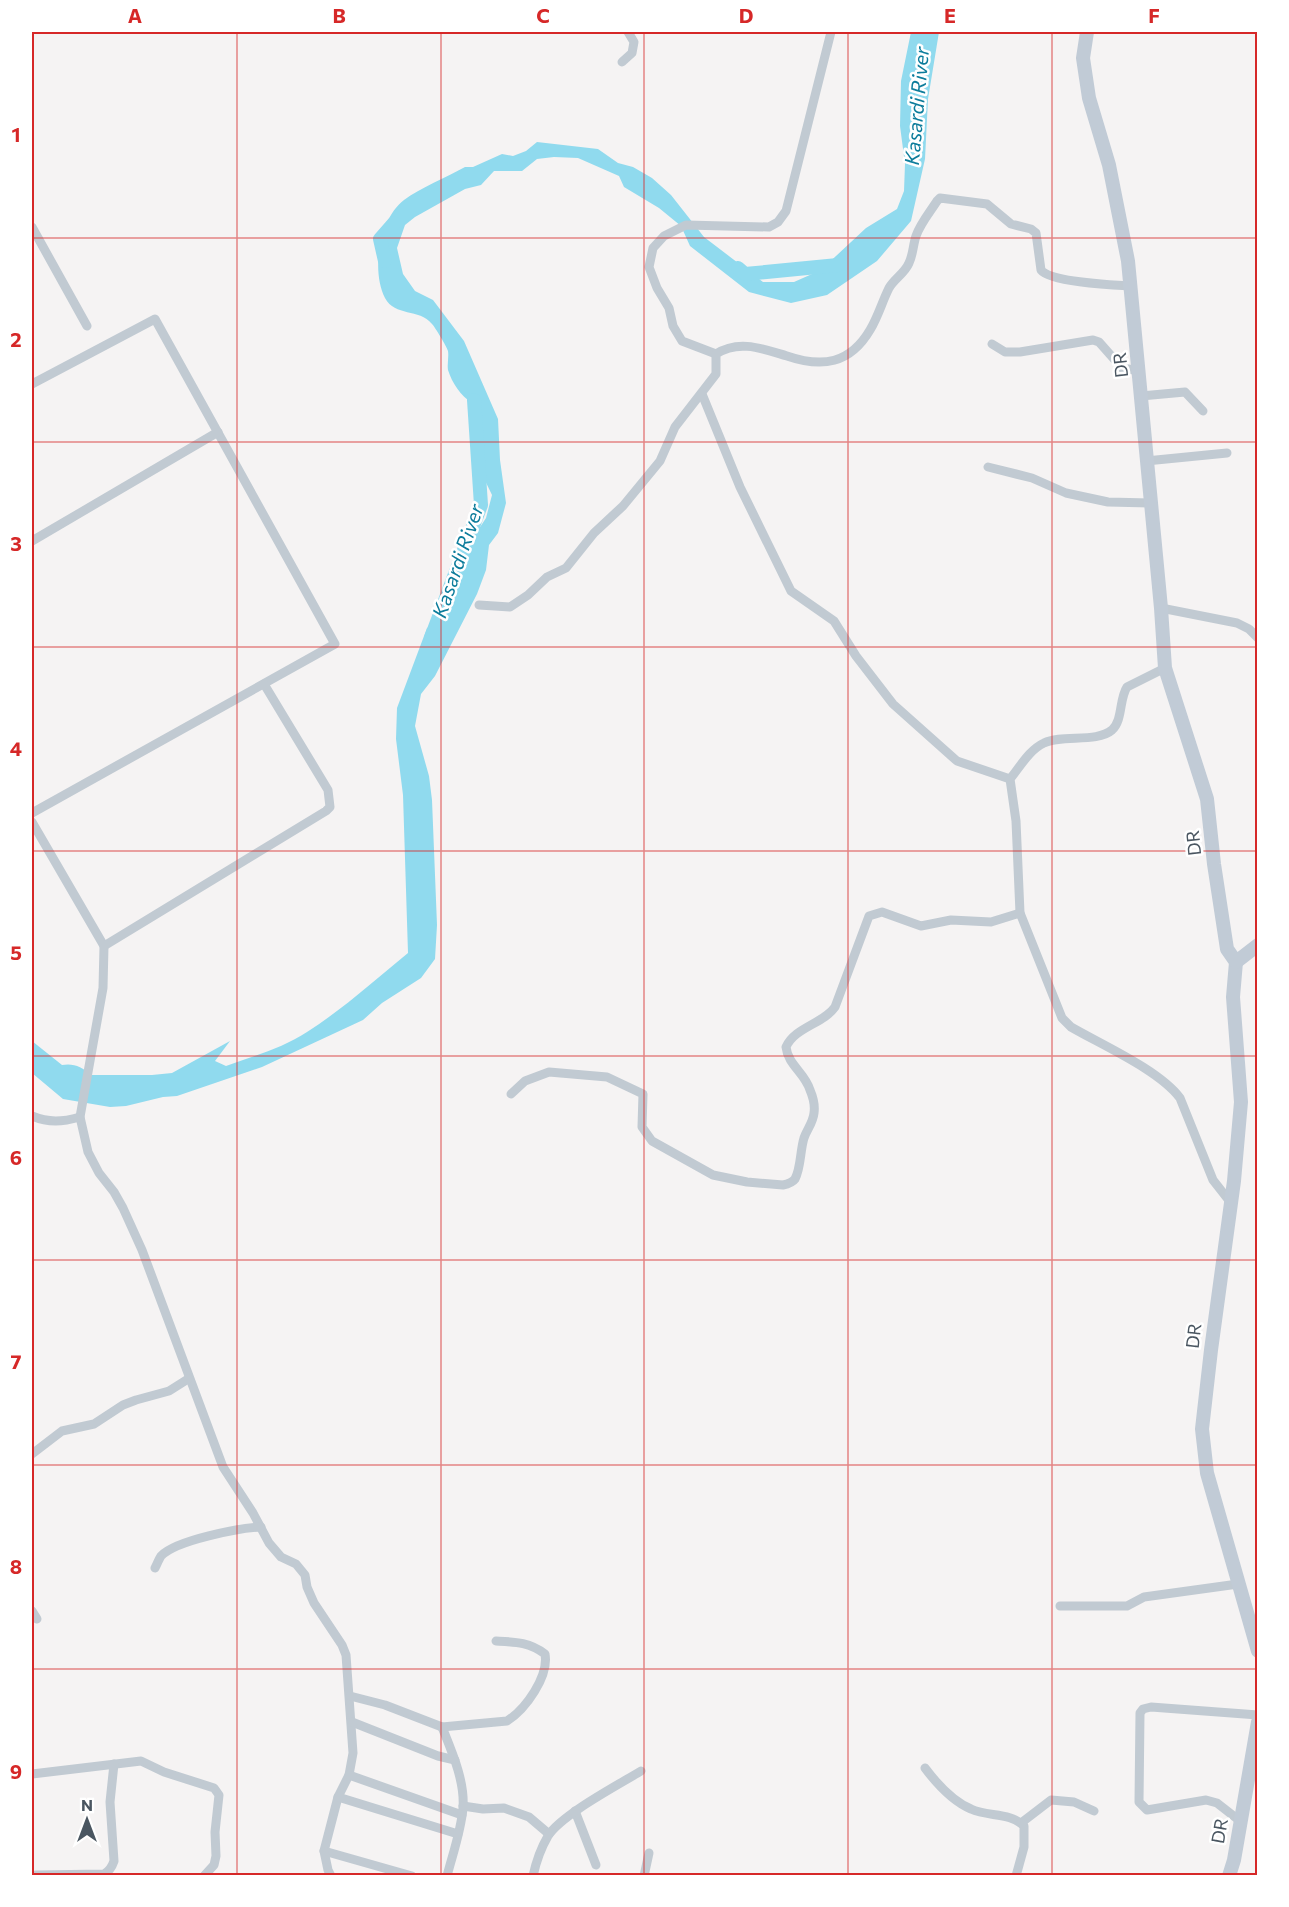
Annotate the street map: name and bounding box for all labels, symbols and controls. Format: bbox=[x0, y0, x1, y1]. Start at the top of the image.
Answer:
text: A bbox=[128, 3, 142, 27]
text: B bbox=[332, 3, 346, 27]
text: C bbox=[536, 3, 550, 27]
text: D bbox=[739, 3, 753, 27]
text: E bbox=[944, 3, 956, 27]
text: F bbox=[1148, 3, 1160, 27]
water label: Kasardi River bbox=[899, 45, 933, 166]
text: 1 bbox=[11, 122, 21, 146]
text: 2 bbox=[10, 327, 22, 351]
street label: DR bbox=[1108, 351, 1132, 379]
water label: Kasardi River bbox=[426, 500, 488, 621]
text: 3 bbox=[10, 531, 22, 555]
text: 4 bbox=[10, 736, 22, 760]
street label: DR bbox=[1181, 829, 1205, 857]
text: 5 bbox=[10, 940, 22, 964]
text: 6 bbox=[10, 1145, 22, 1169]
street label: DR bbox=[1181, 1322, 1205, 1350]
text: 7 bbox=[11, 1349, 22, 1373]
text: 8 bbox=[10, 1554, 22, 1578]
text: 9 bbox=[10, 1759, 22, 1783]
north arrow bbox=[57, 1790, 117, 1850]
text: N bbox=[81, 1795, 93, 1814]
street label: DR bbox=[1206, 1816, 1232, 1845]

